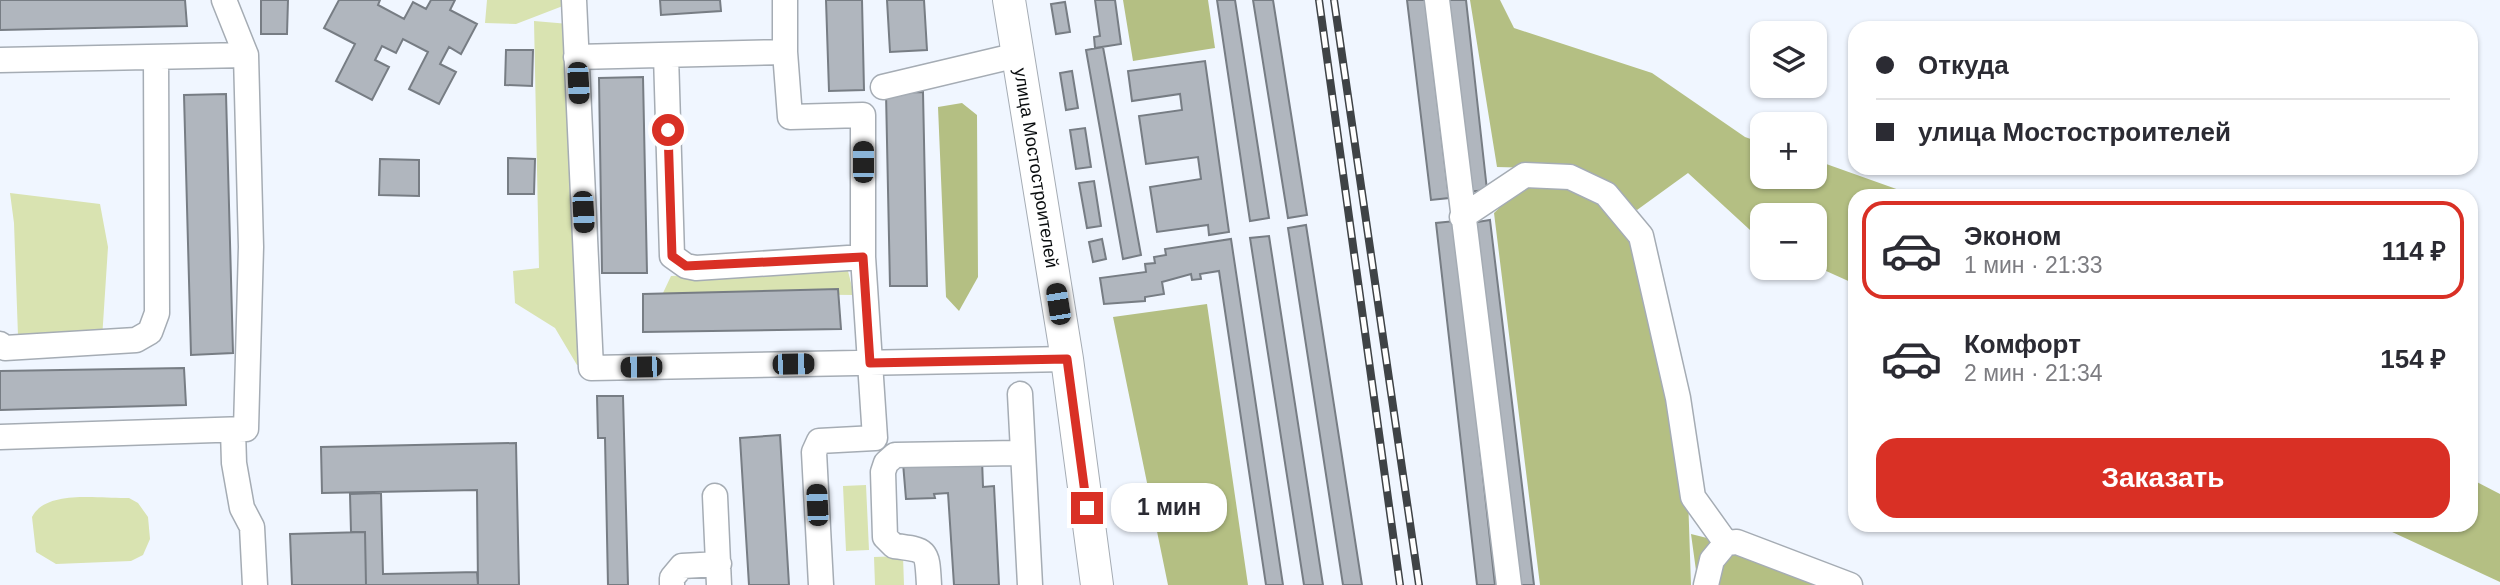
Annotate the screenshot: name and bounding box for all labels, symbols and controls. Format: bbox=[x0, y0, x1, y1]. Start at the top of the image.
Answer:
map controls bbox=[1750, 21, 1827, 280]
button: layers bbox=[1750, 21, 1827, 98]
text: Откуда bbox=[1918, 50, 2009, 80]
car bbox=[567, 61, 590, 105]
street label: улица Мостостроителей bbox=[1010, 66, 1062, 269]
button: + bbox=[1750, 112, 1827, 189]
route start bbox=[652, 114, 684, 146]
text: улица Мостостроителей bbox=[1918, 117, 2231, 147]
car bbox=[853, 141, 874, 183]
car bbox=[572, 190, 595, 234]
button: − bbox=[1750, 203, 1827, 280]
icon: car bbox=[1880, 219, 1943, 282]
text: Эконом bbox=[1964, 221, 2062, 251]
text: 114 ₽ bbox=[2382, 236, 2446, 266]
text: 1 мин · 21:33 bbox=[1964, 252, 2103, 278]
car bbox=[1045, 282, 1072, 326]
icon: car bbox=[1880, 327, 1943, 390]
text: Комфорт bbox=[1964, 329, 2081, 359]
text: 154 ₽ bbox=[2380, 344, 2446, 374]
car bbox=[772, 353, 815, 375]
car bbox=[620, 356, 663, 378]
text: 2 мин · 21:34 bbox=[1964, 360, 2103, 386]
button: Заказать bbox=[1876, 438, 2450, 518]
car bbox=[806, 483, 829, 527]
callout: 1 мин bbox=[1112, 484, 1227, 532]
route end bbox=[1071, 492, 1103, 524]
text: 1 мин bbox=[1137, 494, 1201, 520]

